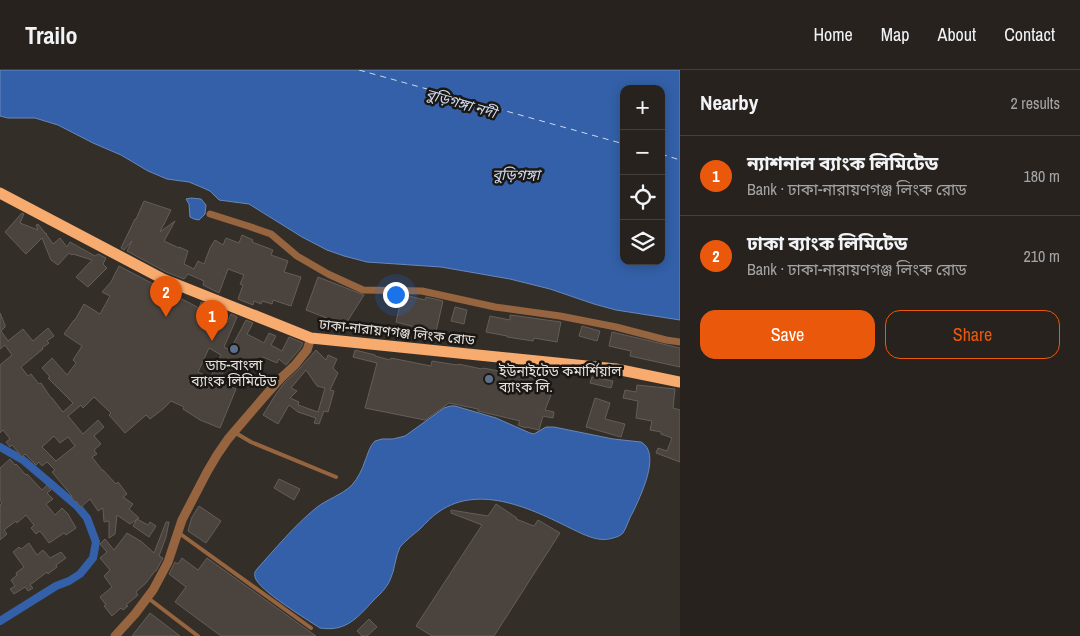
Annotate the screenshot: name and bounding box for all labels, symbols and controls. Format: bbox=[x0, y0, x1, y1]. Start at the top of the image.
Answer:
text: Trailo bbox=[25, 19, 78, 51]
text: Home bbox=[813, 22, 853, 47]
text: Map bbox=[881, 22, 910, 47]
text: About bbox=[938, 22, 976, 47]
text: Contact bbox=[1004, 22, 1055, 47]
water label: বুড়িগঙ্গা নদী bbox=[423, 83, 502, 124]
map controls bbox=[620, 85, 665, 265]
button: + bbox=[620, 85, 665, 130]
text: Nearby bbox=[700, 88, 758, 117]
text: 2 results bbox=[1010, 92, 1060, 114]
button: − bbox=[620, 130, 665, 175]
text: ন্যাশনাল ব্যাংক লিমিটেড bbox=[747, 150, 938, 176]
water label: বুড়িগঙ্গা bbox=[492, 164, 543, 185]
text: 1 bbox=[712, 165, 720, 187]
text: 180 m bbox=[1024, 165, 1060, 187]
button: locate bbox=[620, 175, 665, 220]
text: Bank · ঢাকা-নারায়ণগঞ্জ লিংক রোড bbox=[747, 178, 967, 200]
button: layers bbox=[620, 220, 665, 265]
text: ঢাকা ব্যাংক লিমিটেড bbox=[747, 230, 907, 256]
text: 2 bbox=[712, 245, 720, 267]
text: 210 m bbox=[1024, 245, 1060, 267]
text: Bank · ঢাকা-নারায়ণগঞ্জ লিংক রোড bbox=[747, 258, 967, 280]
pin: 2 bbox=[150, 276, 182, 317]
your location bbox=[383, 282, 409, 308]
pin: 1 bbox=[196, 300, 228, 341]
button: Save bbox=[700, 310, 875, 359]
button: Share bbox=[885, 310, 1060, 359]
street label: ঢাকা-নারায়ণগঞ্জ লিংক রোড bbox=[317, 315, 477, 349]
marker: ডাচ-বাংলা ব্যাংক লিমিটেড bbox=[228, 343, 240, 355]
place label: ডাচ-বাংলা ব্যাংক লিমিটেড bbox=[190, 356, 278, 390]
place label: ইউনাইটেড কমার্শিয়াল ব্যাংক লি. bbox=[498, 362, 622, 396]
marker: ইউনাইটেড কমার্শিয়াল ব্যাংক লি. bbox=[483, 373, 495, 385]

